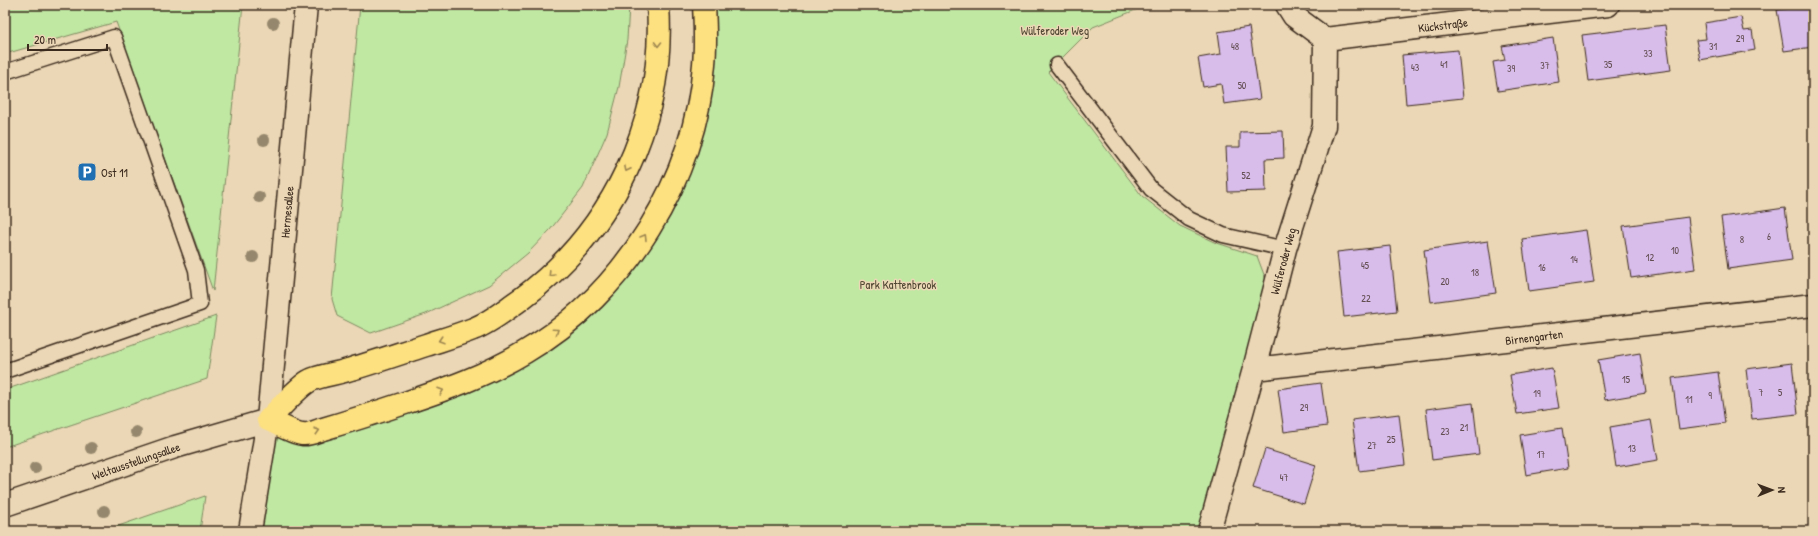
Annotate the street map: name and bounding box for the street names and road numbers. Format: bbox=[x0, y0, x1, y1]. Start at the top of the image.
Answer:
street label: Kückstraße bbox=[1417, 13, 1469, 36]
street label: Hermesallee bbox=[276, 185, 298, 239]
street label: Wülferoder Weg bbox=[1266, 226, 1300, 296]
street label: Birnengarten bbox=[1504, 325, 1564, 349]
street label: Weltausstellungsallee bbox=[90, 438, 182, 484]

